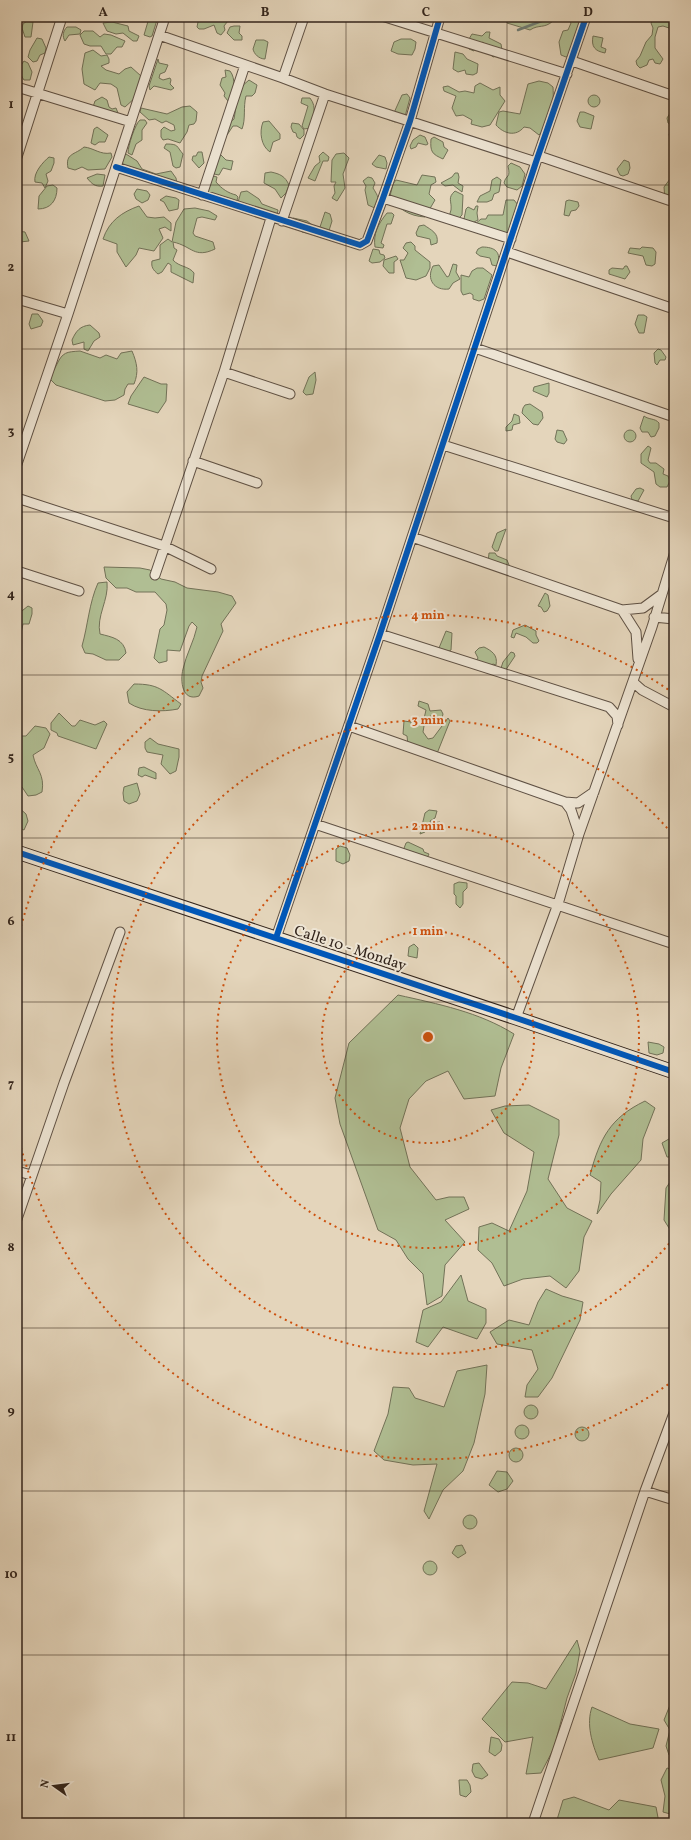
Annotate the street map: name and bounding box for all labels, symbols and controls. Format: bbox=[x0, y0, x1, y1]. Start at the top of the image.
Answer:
text: A bbox=[98, 4, 108, 22]
text: B bbox=[261, 4, 270, 22]
text: C bbox=[422, 4, 430, 22]
text: D bbox=[583, 4, 593, 22]
text: 1 bbox=[8, 96, 14, 114]
text: 2 bbox=[8, 259, 15, 277]
text: 3 bbox=[8, 423, 15, 441]
text: 4 bbox=[7, 586, 15, 604]
text: 4 min bbox=[411, 608, 445, 624]
text: 3 min bbox=[412, 713, 444, 729]
text: 5 bbox=[8, 749, 14, 767]
text: 2 min bbox=[412, 819, 444, 835]
text: 6 bbox=[7, 913, 15, 931]
street label: Calle 10 - Monday bbox=[291, 921, 409, 977]
text: 1 min bbox=[413, 924, 444, 940]
centre of rings bbox=[421, 1030, 435, 1044]
text: 7 bbox=[8, 1076, 14, 1094]
text: 8 bbox=[7, 1239, 15, 1257]
text: 9 bbox=[7, 1402, 15, 1420]
text: 10 bbox=[4, 1566, 18, 1584]
text: 11 bbox=[6, 1729, 16, 1747]
north arrow bbox=[34, 1766, 74, 1806]
text: N bbox=[38, 1778, 54, 1790]

